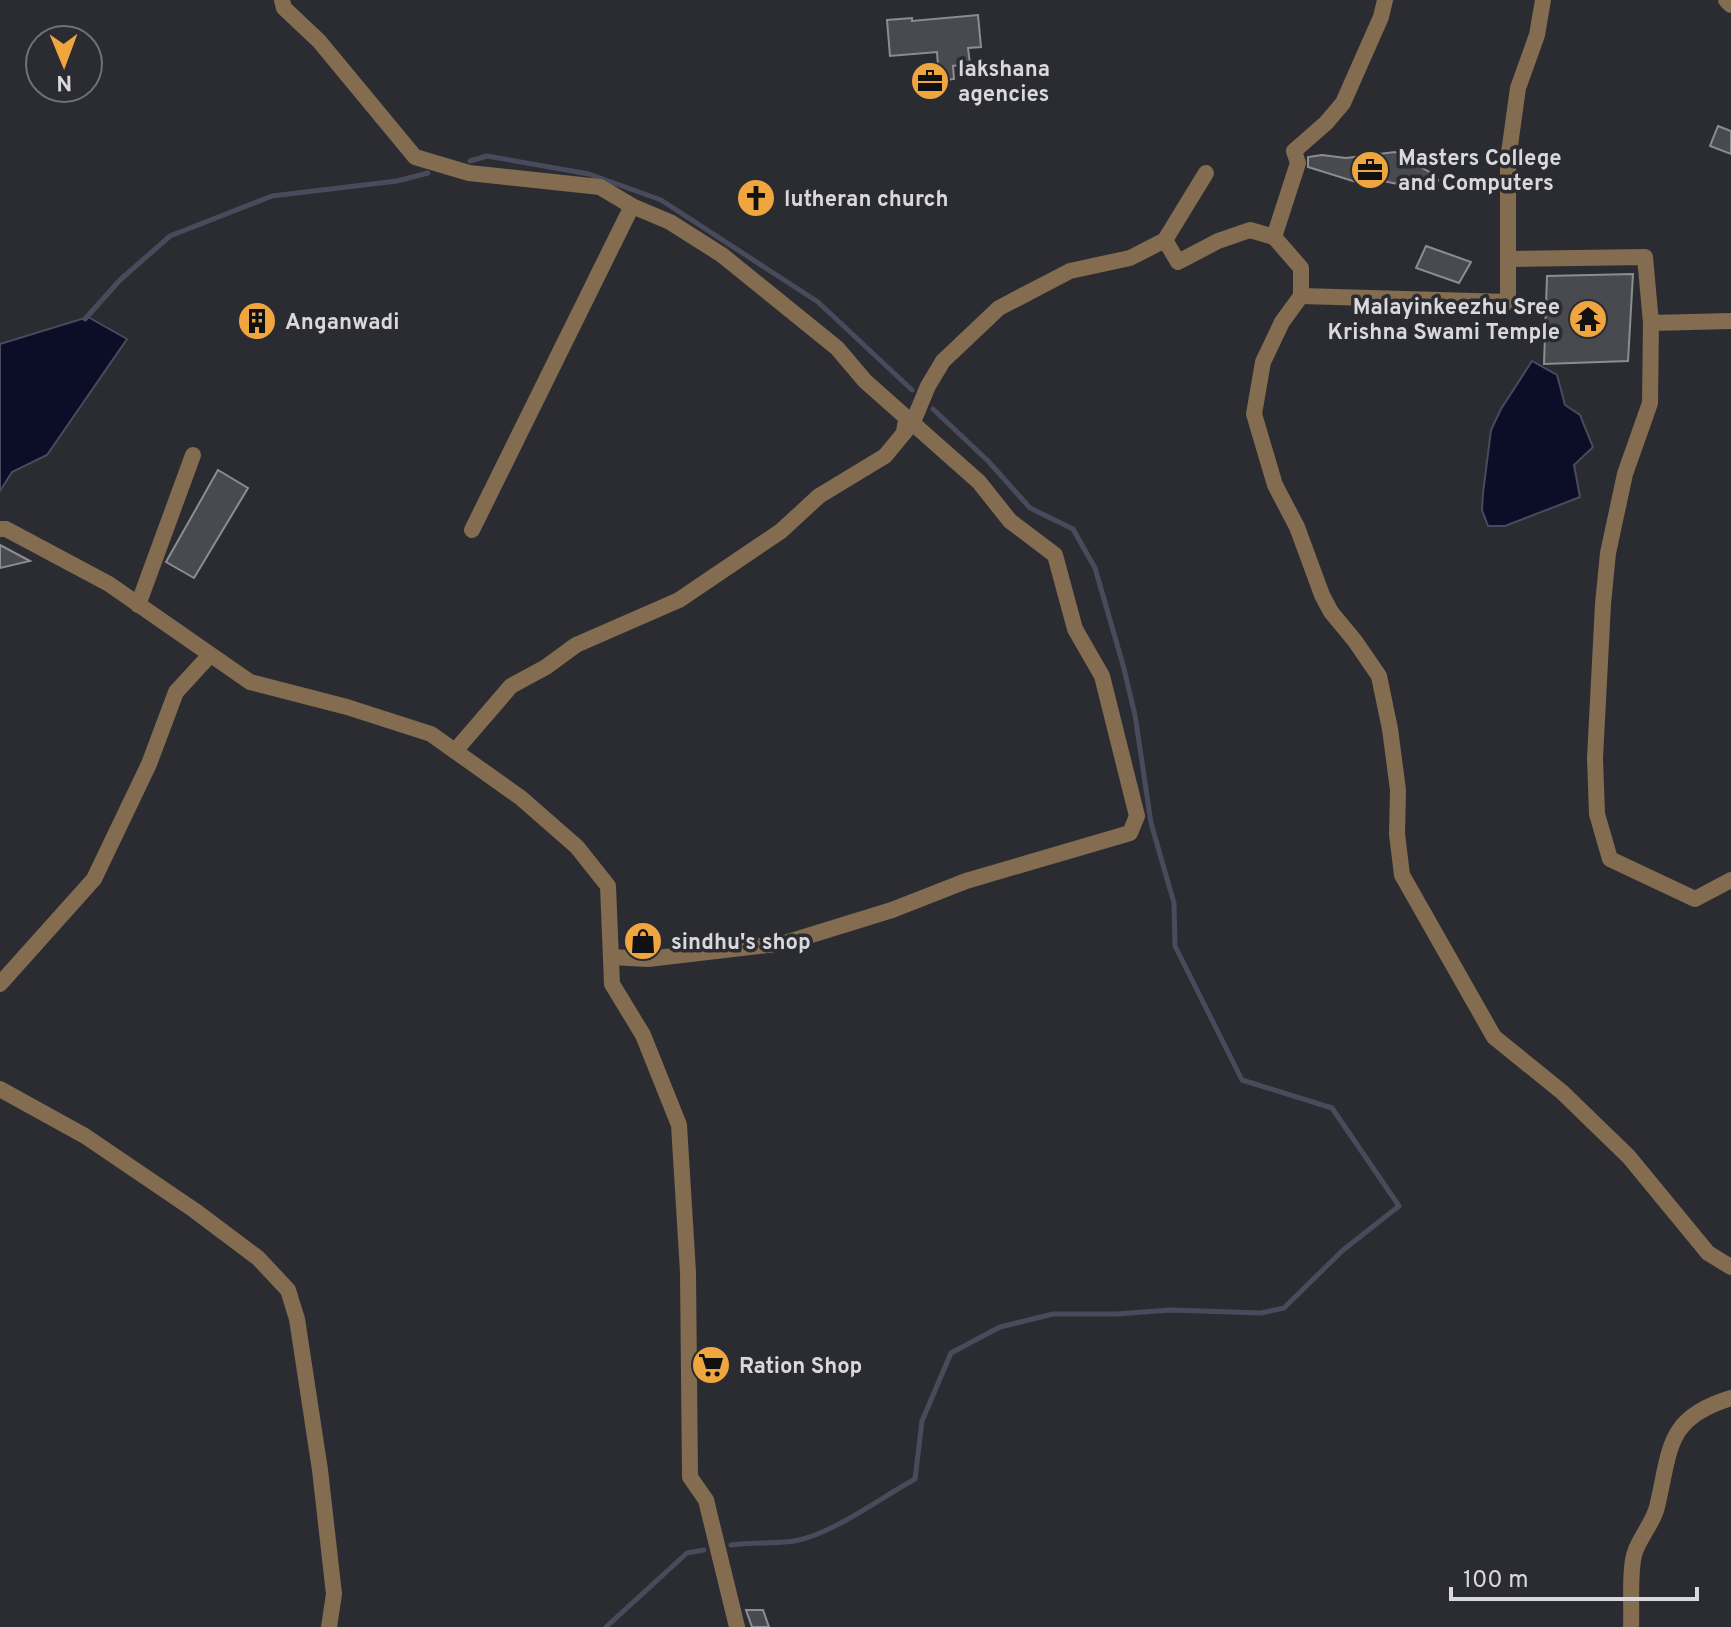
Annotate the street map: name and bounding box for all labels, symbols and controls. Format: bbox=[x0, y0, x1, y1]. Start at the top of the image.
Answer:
north arrow bbox=[24, 24, 104, 104]
place label: lakshana agencies bbox=[958, 57, 1050, 109]
office icon: lakshana agencies bbox=[909, 60, 951, 102]
text: N bbox=[56, 68, 72, 95]
place label: Masters College and Computers bbox=[1398, 146, 1561, 198]
office icon: Masters College and Computers bbox=[1349, 149, 1391, 191]
church icon: lutheran church bbox=[735, 177, 777, 219]
place label: lutheran church bbox=[784, 187, 948, 214]
place label: Malayinkeezhu Sree Krishna Swami Temple bbox=[1328, 295, 1560, 347]
temple icon: Malayinkeezhu Sree Krishna Swami Temple bbox=[1567, 298, 1609, 340]
building icon: Anganwadi bbox=[236, 300, 278, 342]
place label: Anganwadi bbox=[285, 310, 399, 337]
shop icon: sindhu's shop bbox=[622, 920, 664, 962]
place label: sindhu's shop bbox=[671, 930, 811, 957]
supermarket icon: Ration Shop bbox=[690, 1344, 732, 1386]
place label: Ration Shop bbox=[739, 1354, 862, 1381]
scale bar bbox=[1451, 1551, 1697, 1601]
text: 100 m bbox=[1463, 1566, 1529, 1596]

